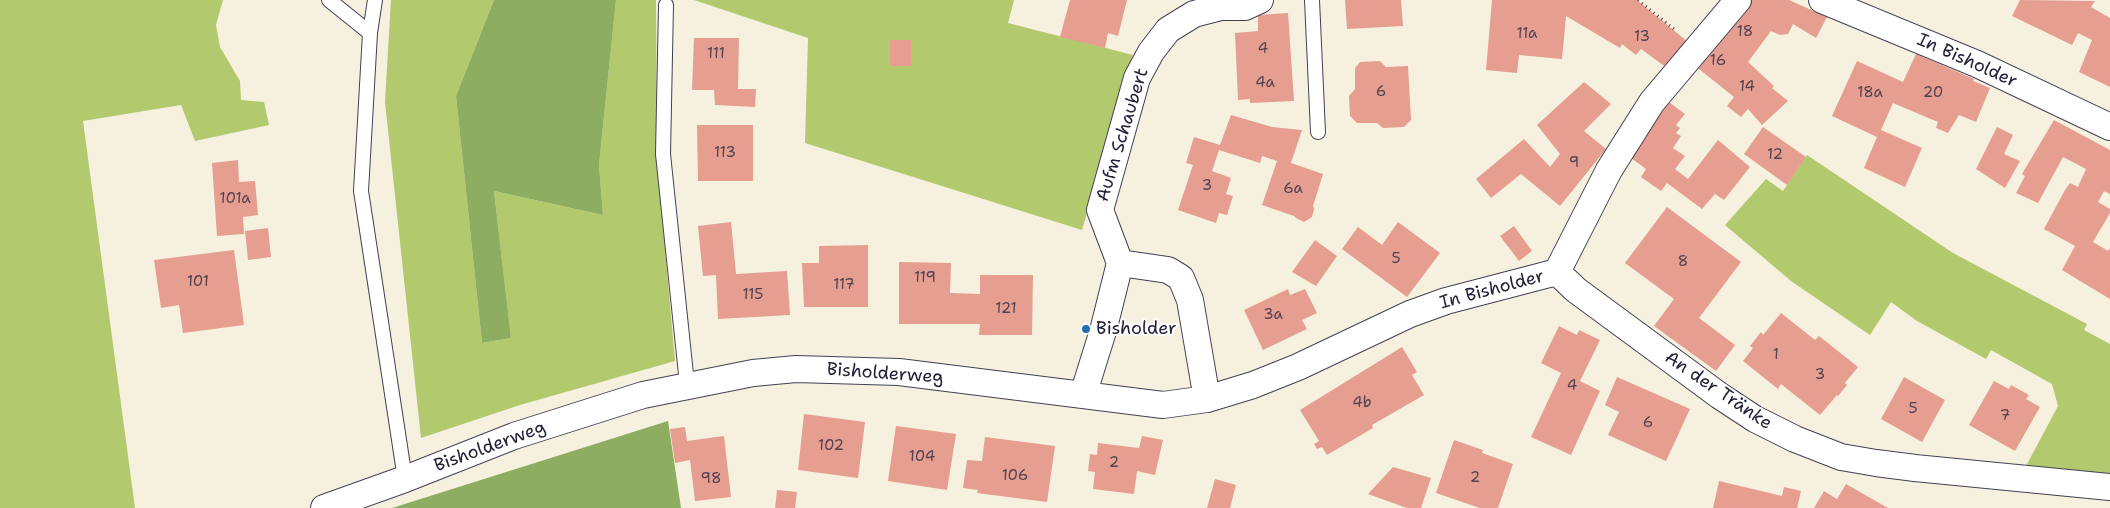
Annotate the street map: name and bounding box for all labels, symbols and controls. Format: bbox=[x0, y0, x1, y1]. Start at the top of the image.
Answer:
house number: 18 bbox=[1737, 23, 1753, 41]
house number: 11a bbox=[1517, 25, 1537, 43]
house number: 13 bbox=[1634, 28, 1650, 46]
street label: In Bisholder bbox=[1914, 29, 2020, 93]
house number: 4 bbox=[1258, 40, 1268, 58]
house number: 111 bbox=[707, 45, 725, 63]
house number: 16 bbox=[1710, 52, 1726, 70]
street label: Aufm Schaubert bbox=[1092, 66, 1154, 204]
house number: 4a bbox=[1255, 74, 1275, 92]
house number: 14 bbox=[1739, 78, 1755, 96]
house number: 6 bbox=[1376, 83, 1386, 101]
house number: 18a bbox=[1857, 84, 1883, 102]
house number: 20 bbox=[1923, 84, 1943, 102]
house number: 113 bbox=[714, 144, 736, 162]
house number: 12 bbox=[1767, 146, 1783, 164]
house number: 9 bbox=[1569, 154, 1579, 172]
house number: 3 bbox=[1202, 177, 1212, 195]
house number: 6a bbox=[1283, 180, 1303, 198]
house number: 101a bbox=[220, 190, 250, 208]
house number: 5 bbox=[1391, 250, 1401, 268]
house number: 8 bbox=[1678, 253, 1688, 271]
street label: In Bisholder bbox=[1437, 266, 1547, 314]
house number: 119 bbox=[914, 269, 936, 287]
house number: 101 bbox=[187, 273, 209, 291]
house number: 117 bbox=[833, 276, 855, 294]
house number: 115 bbox=[743, 286, 763, 304]
house number: 121 bbox=[995, 300, 1017, 318]
house number: 3a bbox=[1263, 306, 1283, 324]
place label: Bisholder bbox=[1096, 318, 1177, 340]
marker: Bisholder bbox=[1080, 323, 1092, 335]
house number: 1 bbox=[1773, 346, 1779, 364]
street label: An der Tränke bbox=[1660, 347, 1776, 435]
street label: Bisholderweg bbox=[826, 359, 944, 389]
house number: 3 bbox=[1815, 366, 1825, 384]
house number: 4 bbox=[1567, 377, 1577, 395]
house number: 4b bbox=[1352, 394, 1372, 412]
house number: 5 bbox=[1908, 400, 1918, 418]
house number: 7 bbox=[2000, 407, 2010, 425]
house number: 6 bbox=[1643, 414, 1653, 432]
street label: Bisholderweg bbox=[431, 417, 549, 477]
house number: 102 bbox=[818, 437, 844, 455]
house number: 104 bbox=[909, 448, 935, 466]
house number: 2 bbox=[1109, 454, 1119, 472]
house number: 106 bbox=[1002, 467, 1028, 485]
house number: 2 bbox=[1470, 469, 1480, 487]
house number: 98 bbox=[701, 470, 721, 488]

